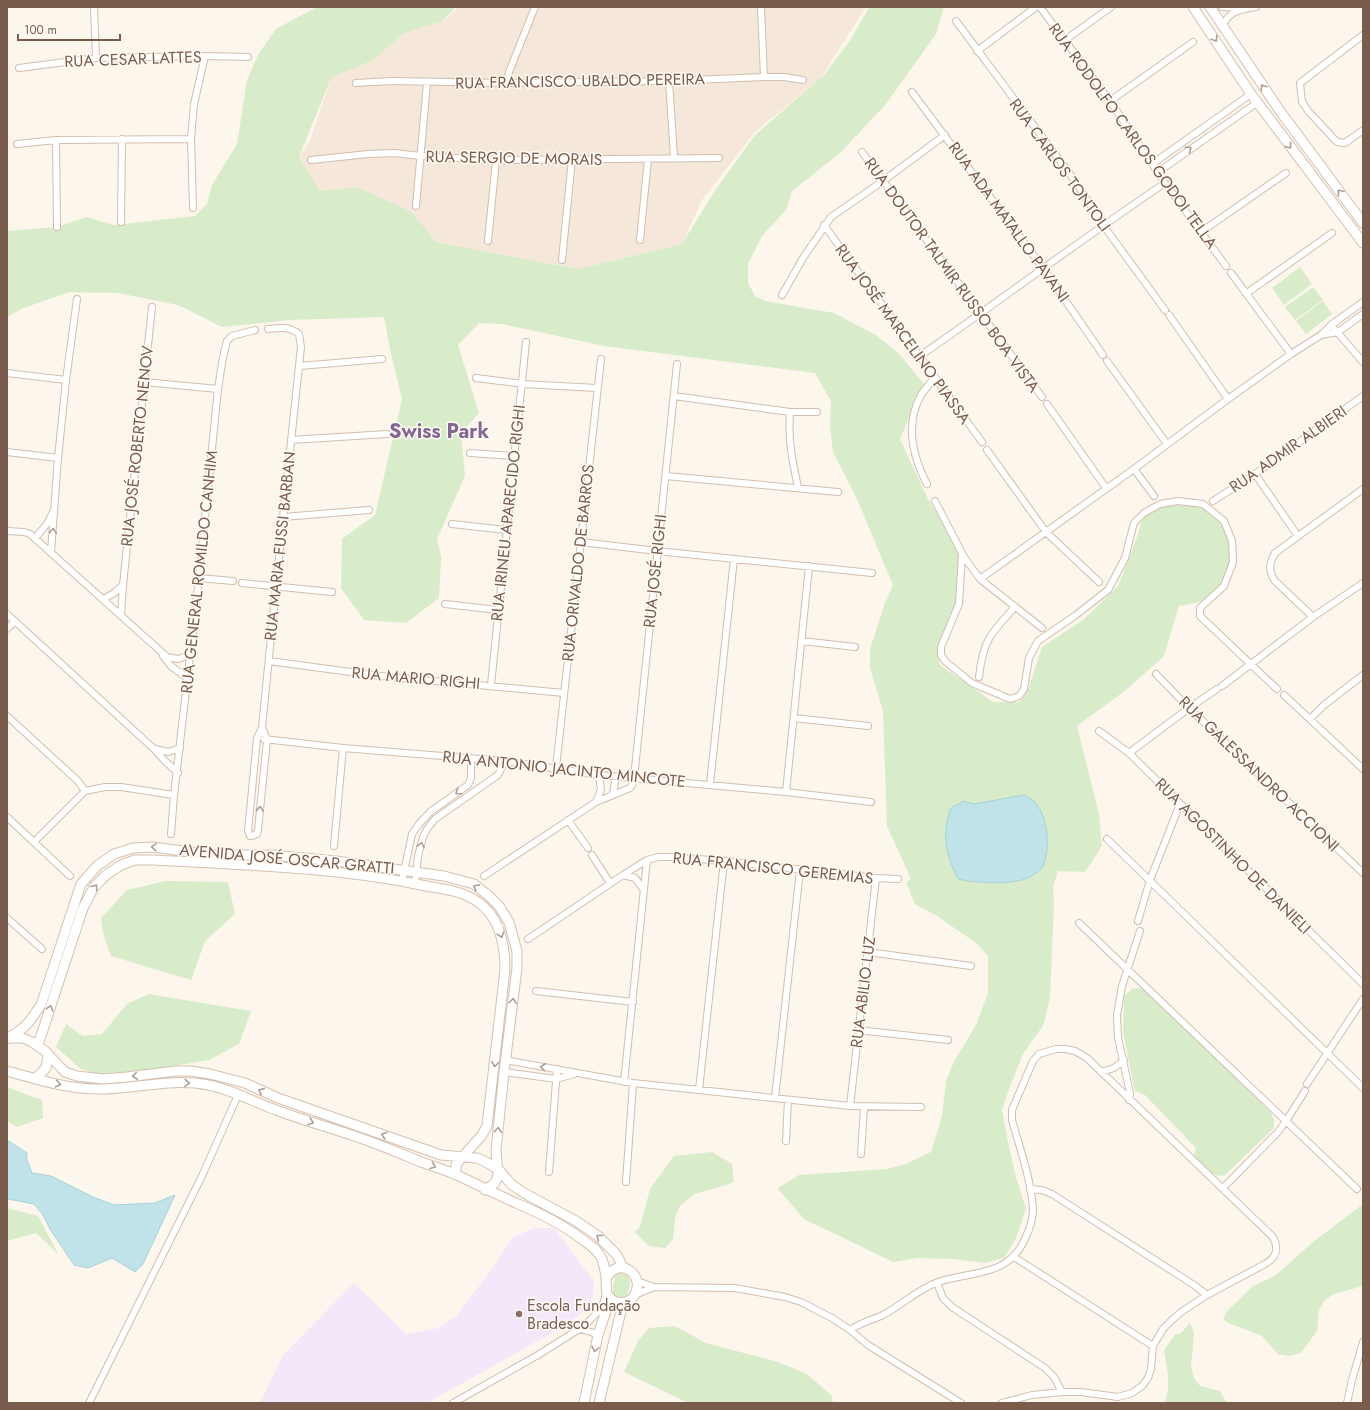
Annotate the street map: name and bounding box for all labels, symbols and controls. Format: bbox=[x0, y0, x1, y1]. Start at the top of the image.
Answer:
scale bar bbox=[18, 16, 120, 42]
street label: RUA RODOLFO CARLOS GODOI TELLA bbox=[1043, 18, 1223, 254]
text: 100 m bbox=[24, 21, 57, 39]
one-way arrow bbox=[1210, 35, 1217, 42]
street label: RUA CESAR LATTES bbox=[64, 45, 202, 73]
street label: RUA FRANCISCO UBALDO PEREIRA bbox=[455, 67, 706, 95]
one-way arrow bbox=[1260, 84, 1268, 91]
street label: RUA CARLOS TONTOLI bbox=[1004, 94, 1116, 236]
street label: RUA ADA MATALLO PAVANI bbox=[943, 137, 1075, 307]
one-way arrow bbox=[1284, 141, 1291, 148]
street label: RUA SERGIO DE MORAIS bbox=[425, 145, 603, 171]
one-way arrow bbox=[1185, 147, 1192, 154]
street label: RUA DOUTOR TALMIR RUSSO BOA VISTA bbox=[859, 153, 1045, 397]
one-way arrow bbox=[1337, 189, 1345, 196]
street label: RUA JOSÉ MARCELINO PIASSA bbox=[830, 239, 977, 429]
street label: RUA JOSÉ ROBERTO NENOV bbox=[115, 344, 159, 548]
street label: RUA ADMIR ALBIERI bbox=[1225, 400, 1351, 498]
street label: RUA IRINEU APARECIDO RIGHI bbox=[485, 404, 531, 622]
district label: Swiss Park bbox=[389, 417, 489, 446]
street label: RUA GENERAL ROMILDO CANHIM bbox=[175, 449, 223, 695]
street label: RUA MARIA FUSSI BARBAN bbox=[259, 450, 301, 642]
street label: RUA ORIVALDO DE BARROS bbox=[556, 463, 600, 663]
street label: RUA JOSÉ RIGHI bbox=[638, 513, 672, 629]
one-way arrow bbox=[48, 528, 57, 534]
street label: RUA MARIO RIGHI bbox=[351, 661, 481, 695]
street label: RUA GALESSANDRO ACCIONI bbox=[1174, 691, 1344, 857]
street label: RUA ANTONIO JACINTO MINCOTE bbox=[441, 745, 687, 793]
street label: RUA AGOSTINHO DE DANIELI bbox=[1150, 773, 1316, 939]
one-way arrow bbox=[455, 787, 462, 795]
one-way arrow bbox=[255, 806, 264, 812]
street label: AVENIDA JOSÉ OSCAR GRATTI bbox=[179, 838, 395, 880]
one-way arrow bbox=[416, 842, 424, 848]
one-way arrow bbox=[151, 843, 157, 852]
street label: RUA FRANCISCO GEREMIAS bbox=[672, 846, 875, 890]
one-way arrow bbox=[90, 884, 97, 891]
one-way arrow bbox=[473, 884, 480, 891]
one-way arrow bbox=[496, 932, 505, 939]
street label: RUA ABILIO LUZ bbox=[845, 935, 881, 1049]
one-way arrow bbox=[508, 998, 517, 1004]
one-way arrow bbox=[46, 1005, 54, 1012]
one-way arrow bbox=[490, 1061, 499, 1067]
one-way arrow bbox=[540, 1063, 546, 1072]
one-way arrow bbox=[132, 1071, 138, 1080]
one-way arrow bbox=[184, 1078, 190, 1087]
one-way arrow bbox=[55, 1080, 62, 1088]
one-way arrow bbox=[258, 1087, 265, 1095]
one-way arrow bbox=[307, 1117, 314, 1126]
one-way arrow bbox=[493, 1127, 502, 1133]
one-way arrow bbox=[380, 1131, 387, 1140]
one-way arrow bbox=[429, 1162, 436, 1170]
one-way arrow bbox=[596, 1235, 603, 1242]
place label: Escola Fundação Bradesco bbox=[527, 1294, 641, 1335]
marker: Escola Fundação Bradesco bbox=[514, 1309, 524, 1319]
one-way arrow bbox=[591, 1346, 599, 1353]

